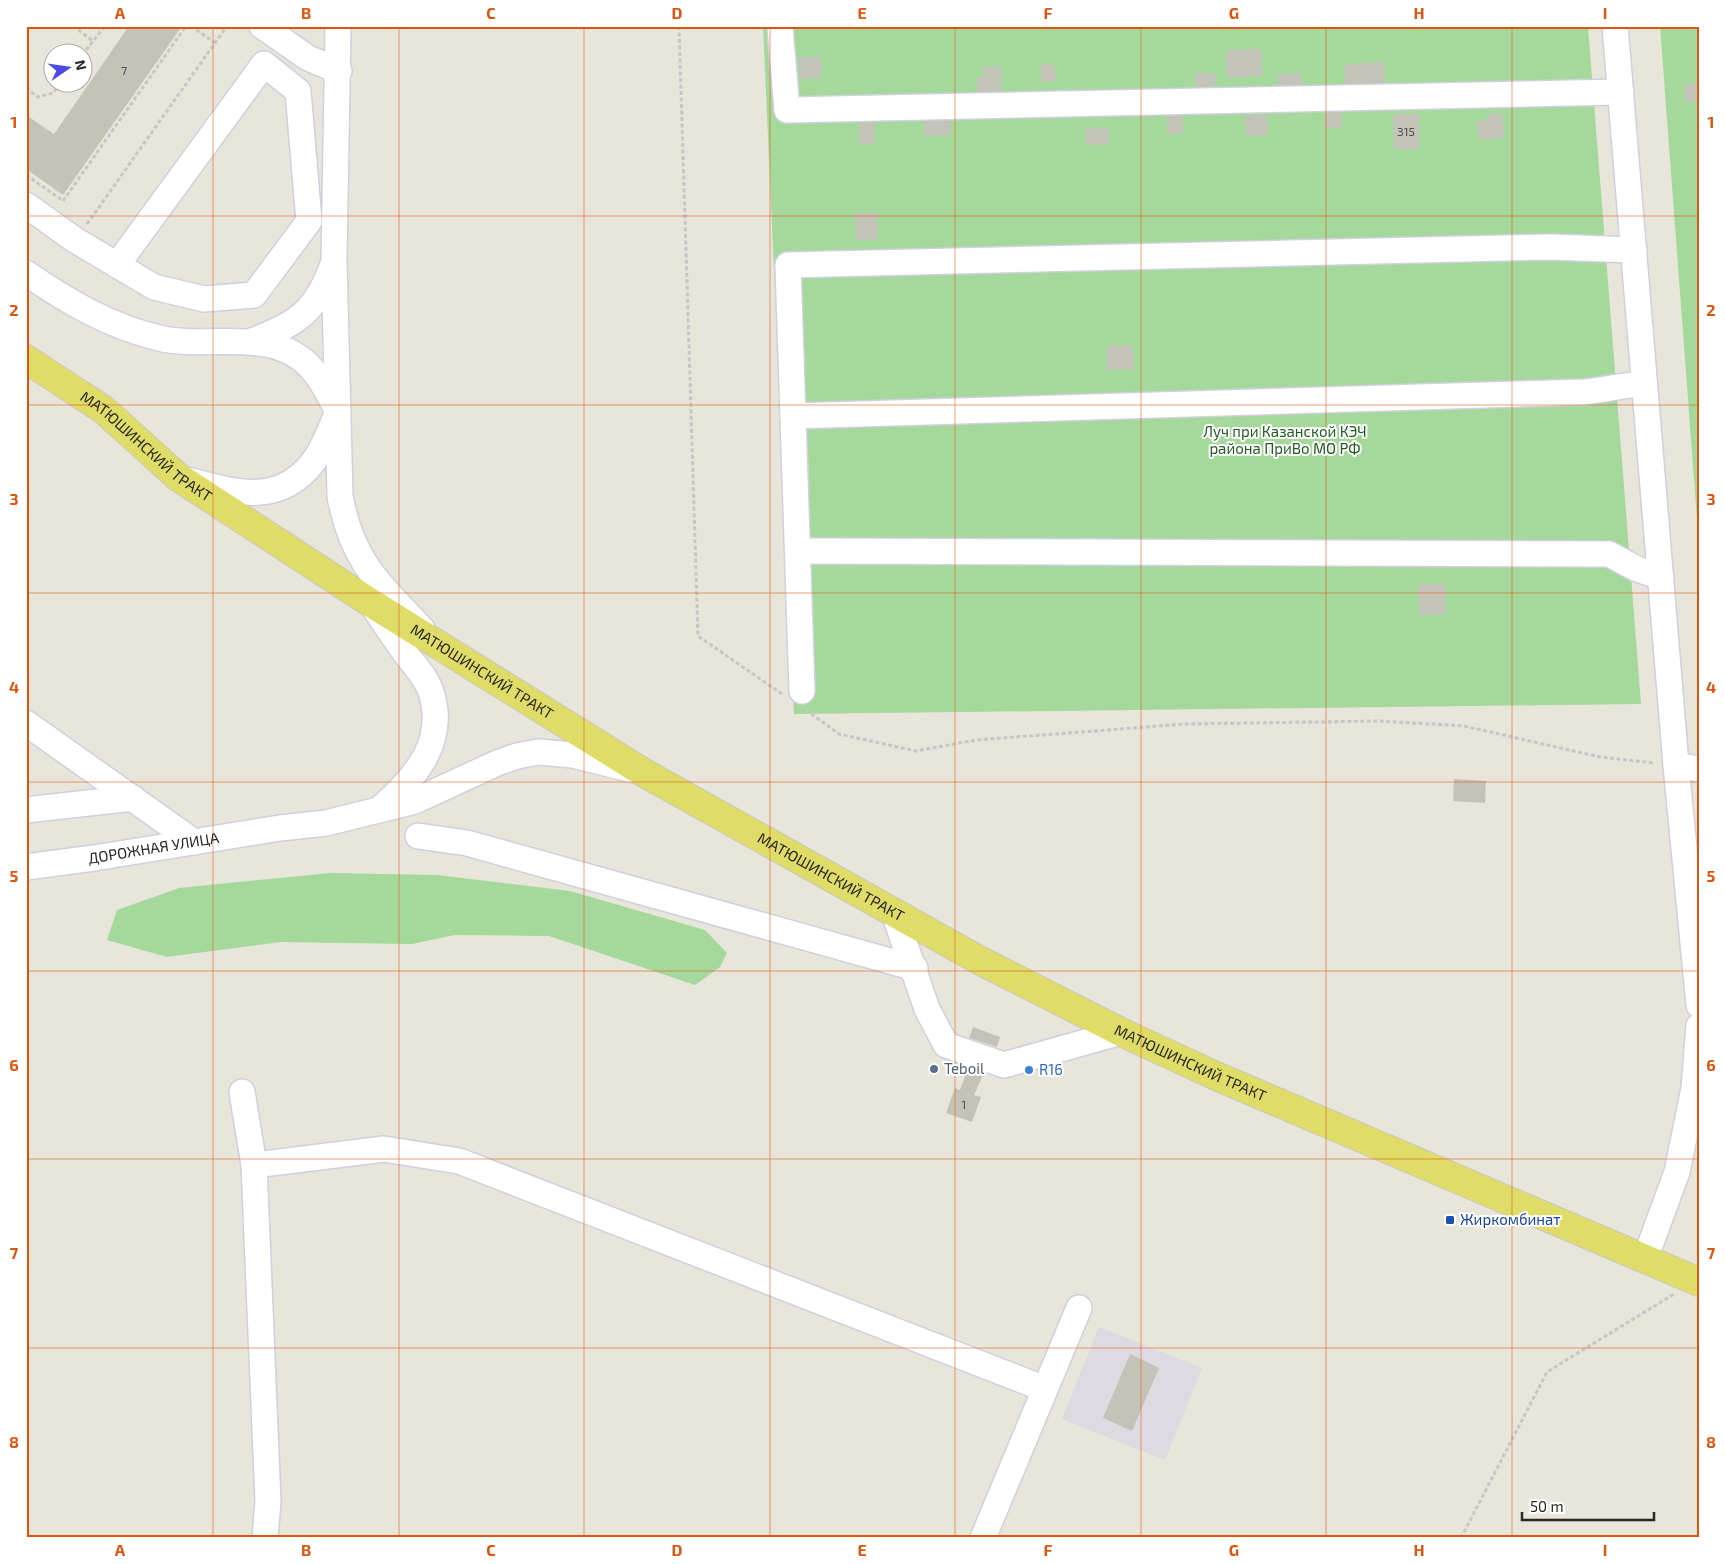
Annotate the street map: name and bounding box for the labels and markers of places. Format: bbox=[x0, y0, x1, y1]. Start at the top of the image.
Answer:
place label: Teboil bbox=[944, 1059, 985, 1077]
place label: R16 bbox=[1039, 1060, 1063, 1078]
marker: Teboil bbox=[928, 1063, 940, 1075]
marker: R16 bbox=[1023, 1064, 1035, 1076]
place label: Жиркомбинат bbox=[1460, 1210, 1561, 1228]
marker: Жиркомбинат bbox=[1444, 1214, 1456, 1226]

